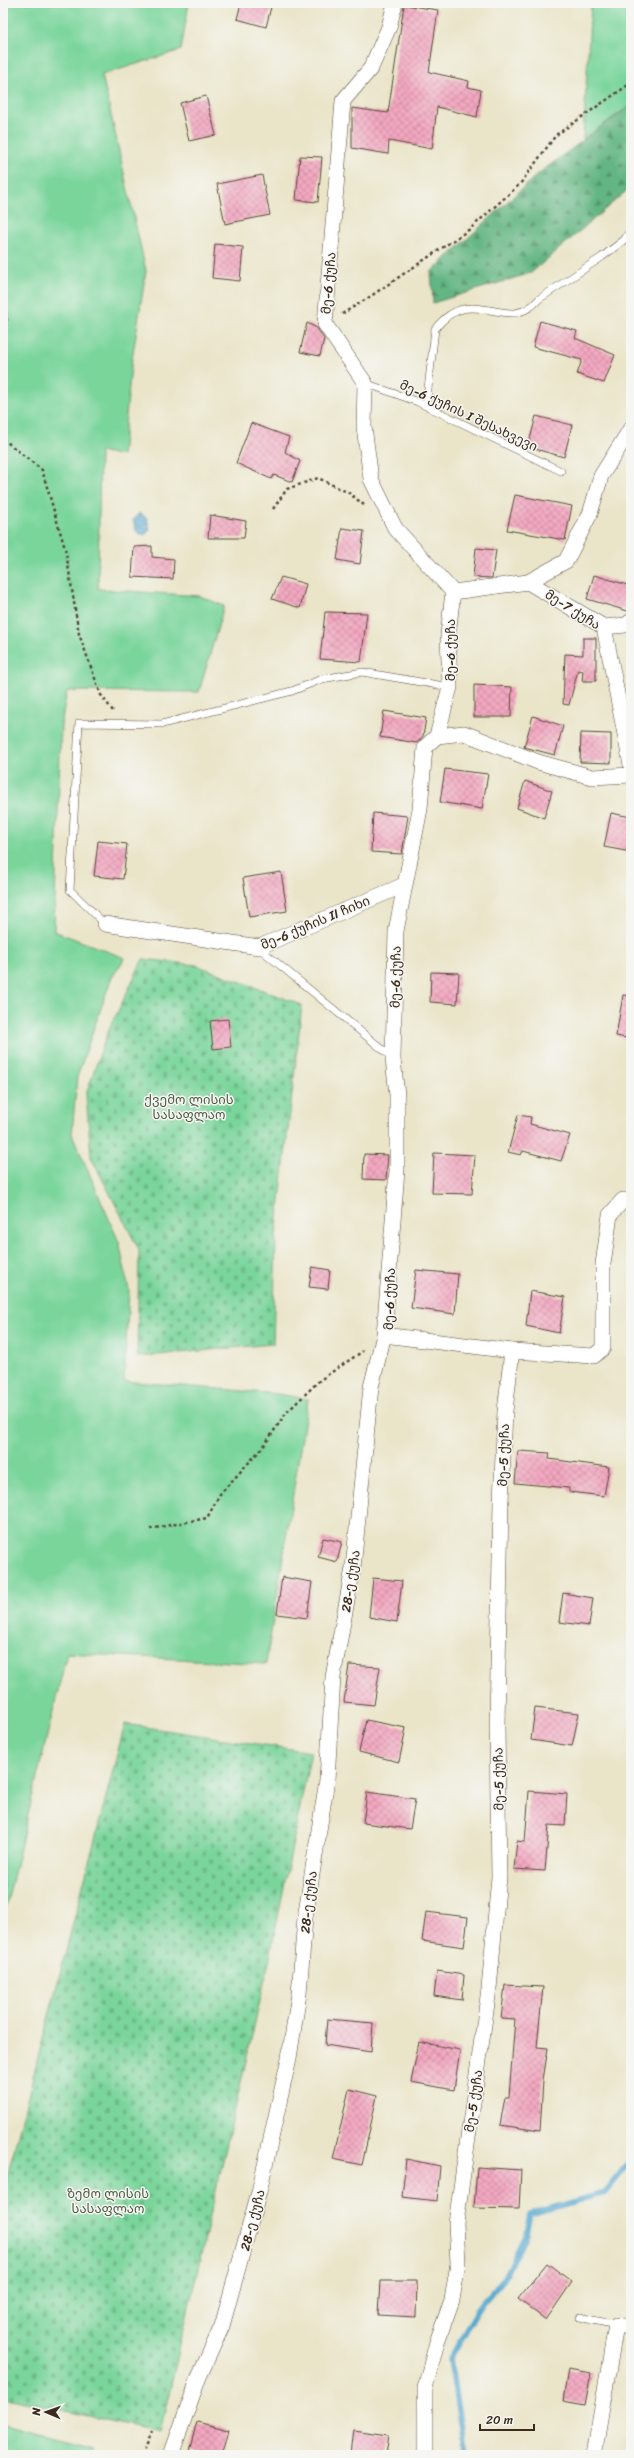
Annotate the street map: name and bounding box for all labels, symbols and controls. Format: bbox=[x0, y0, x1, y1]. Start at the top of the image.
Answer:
street label: მე-6 ქუჩა bbox=[314, 251, 343, 315]
street label: მე-6 ქუჩის I შესახვევი bbox=[396, 373, 542, 458]
street label: მე-7 ქუჩა bbox=[540, 583, 605, 636]
street label: მე-6 ქუჩა bbox=[439, 619, 462, 681]
street label: მე-6 ქუჩის II ჩიხი bbox=[257, 889, 374, 956]
street label: მე-6 ქუჩა bbox=[383, 946, 408, 1008]
park label: ქვემო ლისის სასაფლაო bbox=[144, 1088, 234, 1126]
street label: მე-6 ქუჩა bbox=[377, 1267, 402, 1331]
street label: მე-5 ქუჩა bbox=[491, 1423, 516, 1487]
street label: 28-ე ქუჩა bbox=[334, 1548, 367, 1614]
street label: მე-5 ქუჩა bbox=[486, 1747, 511, 1811]
street label: 28-ე ქუჩა bbox=[293, 1870, 324, 1935]
street label: მე-5 ქუჩა bbox=[458, 2068, 489, 2134]
park label: ზემო ლისის სასაფლაო bbox=[67, 2182, 149, 2220]
street label: 28-ე ქუჩა bbox=[233, 2187, 272, 2253]
north arrow bbox=[26, 2392, 66, 2432]
scale bar bbox=[480, 2406, 534, 2432]
text: N bbox=[27, 2407, 46, 2417]
text: 20 m bbox=[486, 2409, 513, 2431]

